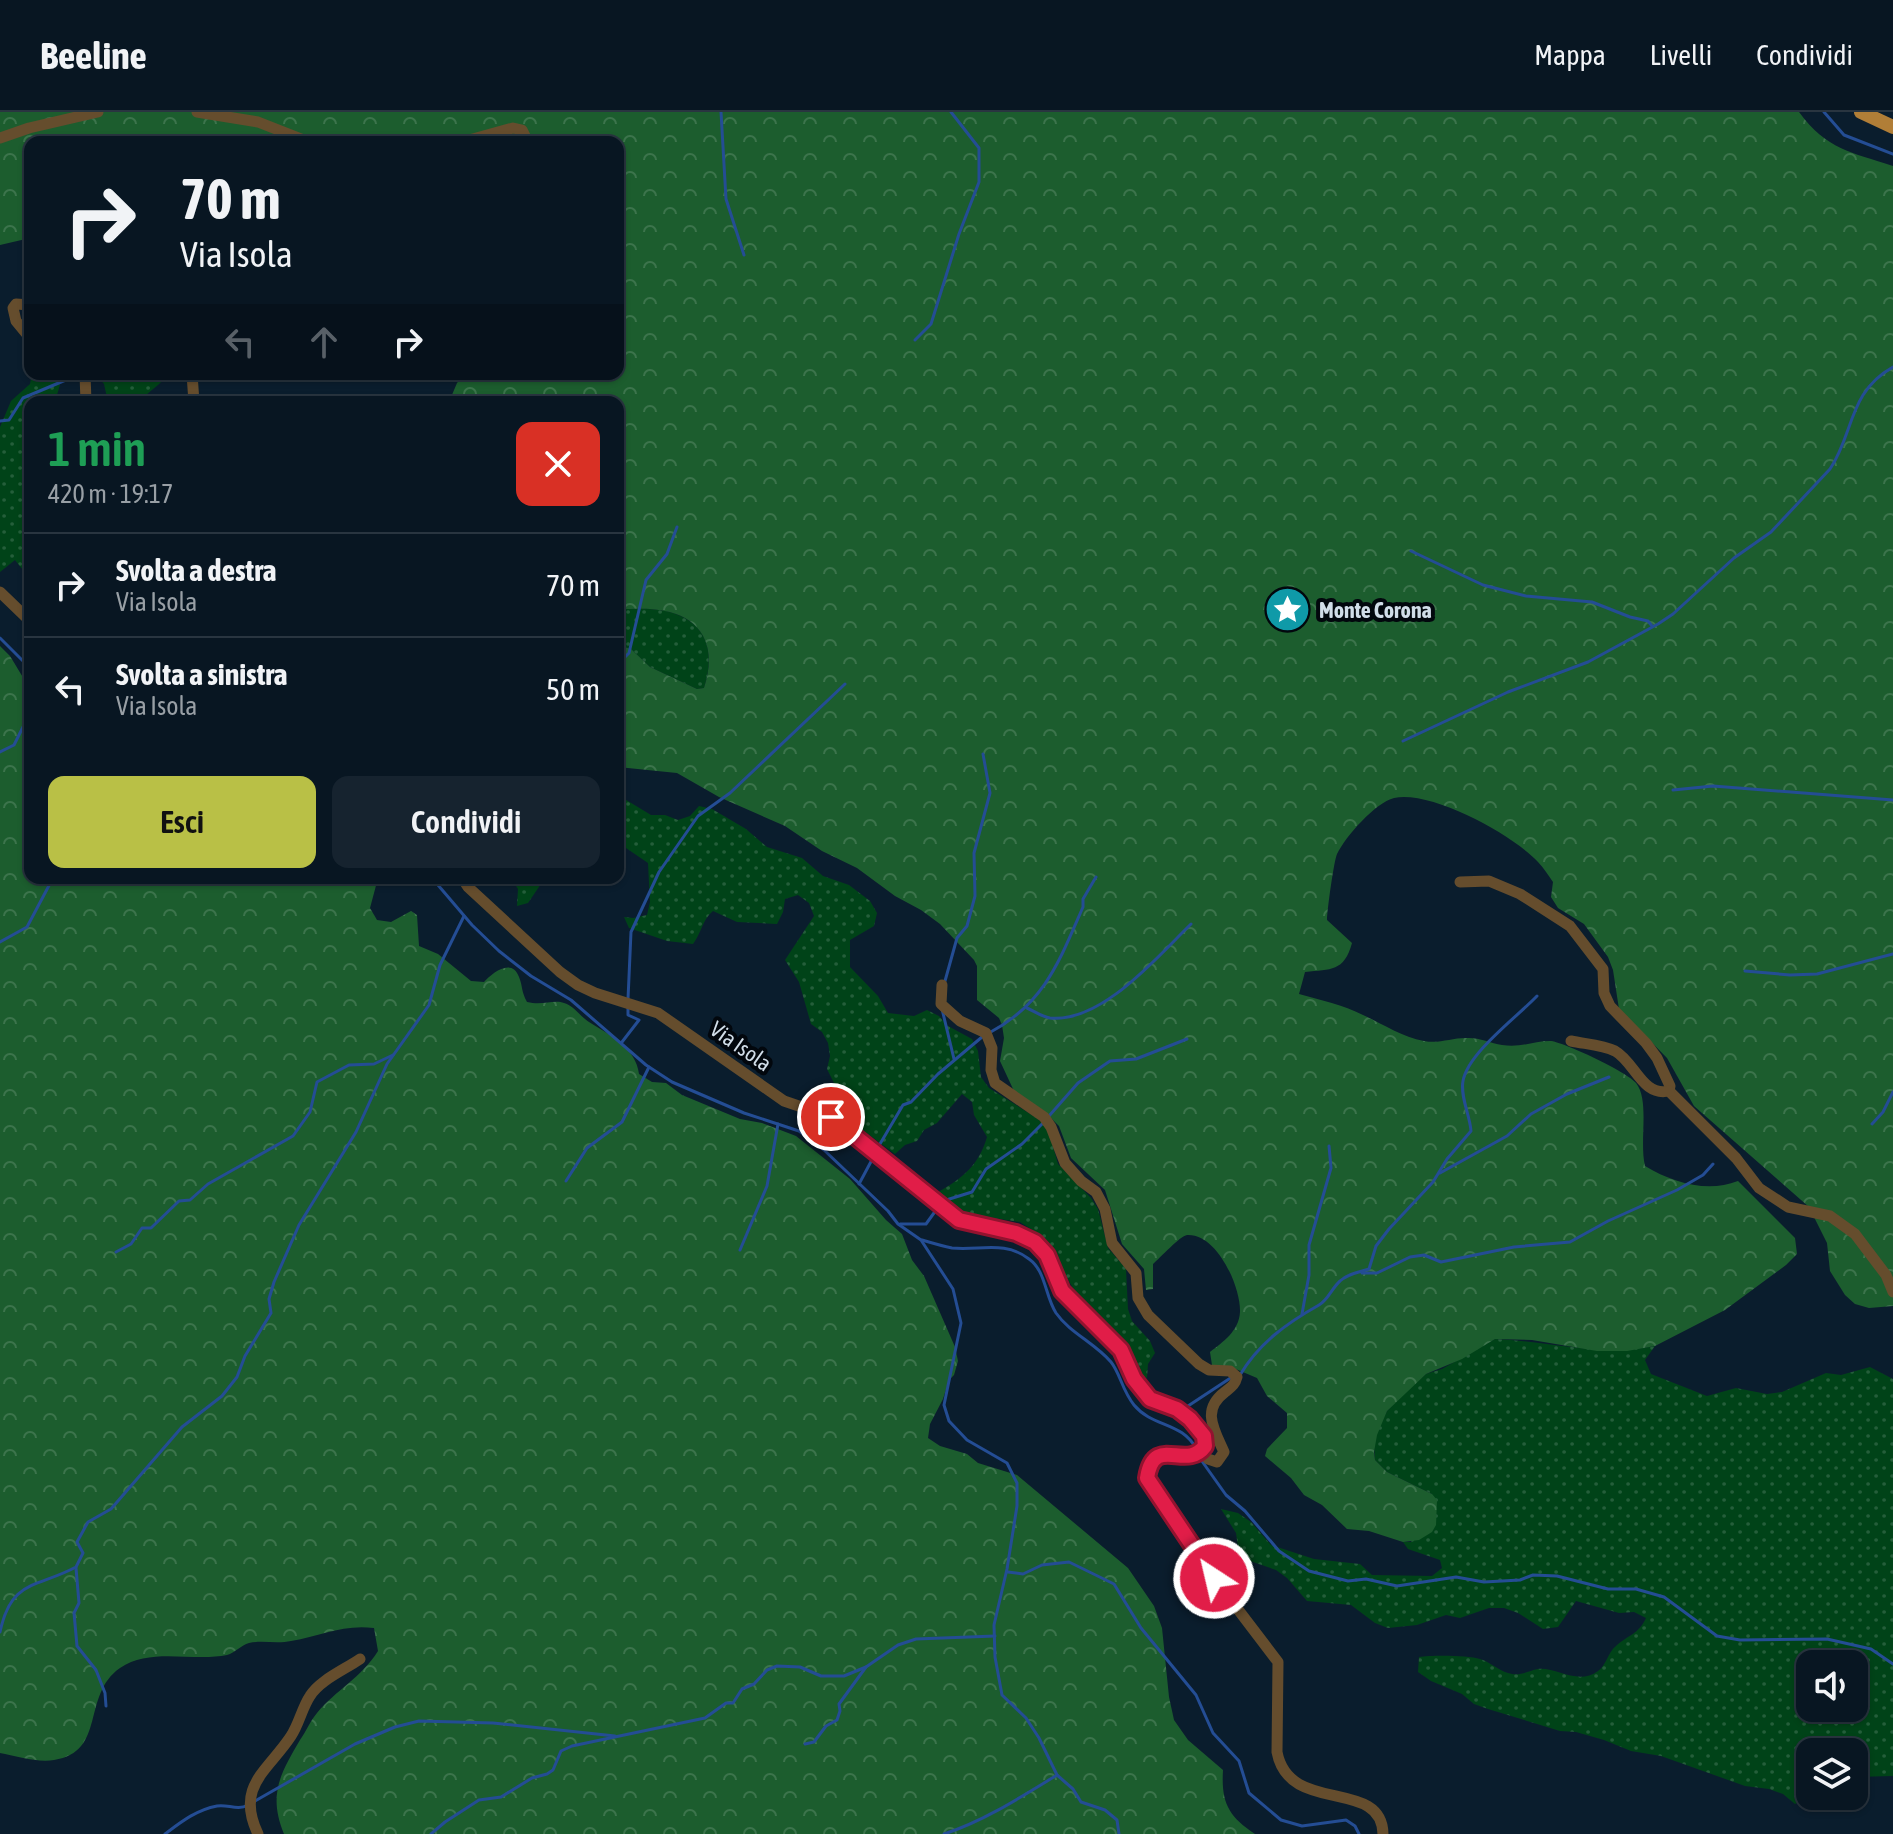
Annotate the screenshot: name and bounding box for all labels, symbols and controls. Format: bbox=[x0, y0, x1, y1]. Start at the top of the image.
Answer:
text: Beeline bbox=[40, 34, 147, 77]
text: Mappa bbox=[1534, 39, 1606, 71]
text: Livelli bbox=[1650, 39, 1712, 71]
text: Condividi bbox=[1756, 39, 1853, 71]
text: 70 m bbox=[180, 167, 281, 231]
icon: right bbox=[48, 168, 152, 272]
text: Via Isola bbox=[180, 233, 293, 275]
icon: left bbox=[218, 320, 262, 364]
icon: ahead bbox=[302, 320, 346, 364]
icon: right bbox=[386, 320, 430, 364]
text: 1 min bbox=[48, 421, 146, 476]
button: close bbox=[516, 422, 600, 506]
text: 420 m · 19:17 bbox=[48, 479, 173, 509]
text: Svolta a destra bbox=[116, 553, 276, 587]
icon: right bbox=[48, 563, 92, 607]
text: 70 m bbox=[546, 568, 600, 602]
place icon: Monte Corona bbox=[1264, 586, 1312, 634]
text: Via Isola bbox=[116, 587, 197, 617]
place label: Monte Corona bbox=[1319, 597, 1432, 623]
text: Svolta a sinistra bbox=[116, 657, 288, 691]
icon: left bbox=[48, 667, 92, 711]
text: 50 m bbox=[546, 672, 600, 706]
text: Via Isola bbox=[116, 691, 197, 721]
button: Esci bbox=[48, 776, 316, 868]
button: Condividi bbox=[332, 776, 600, 868]
street label: Via Isola bbox=[705, 1016, 777, 1076]
pin bbox=[797, 1083, 865, 1151]
icon: arrive bbox=[809, 1095, 853, 1139]
position arrow bbox=[1172, 1536, 1256, 1620]
map controls bbox=[1796, 1650, 1868, 1810]
button: sound bbox=[1796, 1650, 1868, 1722]
button: layers bbox=[1796, 1738, 1868, 1810]

